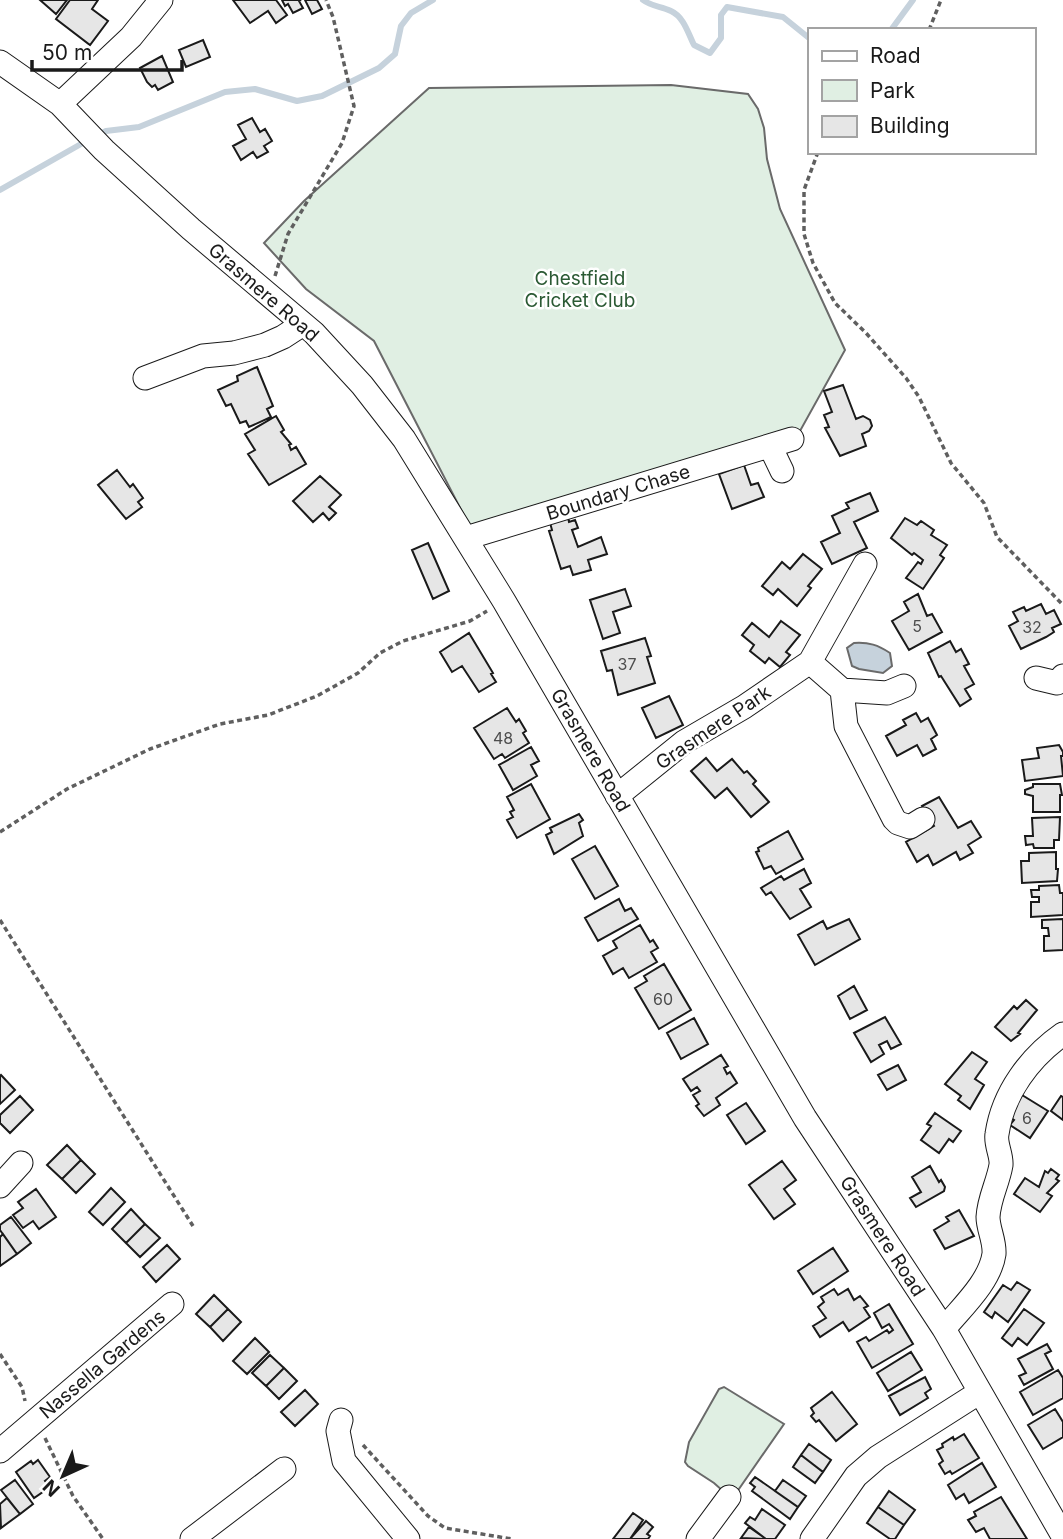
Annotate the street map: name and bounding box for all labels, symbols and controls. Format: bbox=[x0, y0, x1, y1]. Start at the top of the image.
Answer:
scale bar bbox=[32, 28, 182, 72]
legend bbox=[808, 28, 1035, 154]
text: 50 m bbox=[42, 40, 92, 65]
text: Road bbox=[870, 43, 921, 68]
text: Park bbox=[870, 78, 915, 103]
text: Building bbox=[870, 113, 950, 138]
street label: Grasmere Road bbox=[204, 238, 324, 347]
park label: Chestfield Cricket Club bbox=[525, 267, 635, 312]
street label: Boundary Chase bbox=[544, 460, 693, 525]
house number: 5 bbox=[912, 616, 922, 636]
house number: 32 bbox=[1022, 617, 1042, 637]
house number: 37 bbox=[618, 654, 636, 674]
street label: Grasmere Park bbox=[651, 680, 776, 774]
street label: Grasmere Road bbox=[546, 684, 635, 816]
house number: 48 bbox=[493, 728, 513, 748]
house number: 60 bbox=[653, 989, 673, 1009]
house number: 6 bbox=[1022, 1108, 1032, 1128]
street label: Grasmere Road bbox=[835, 1172, 930, 1301]
street label: Nassella Gardens bbox=[35, 1305, 170, 1424]
north arrow bbox=[28, 1441, 98, 1511]
text: N bbox=[38, 1475, 65, 1501]

